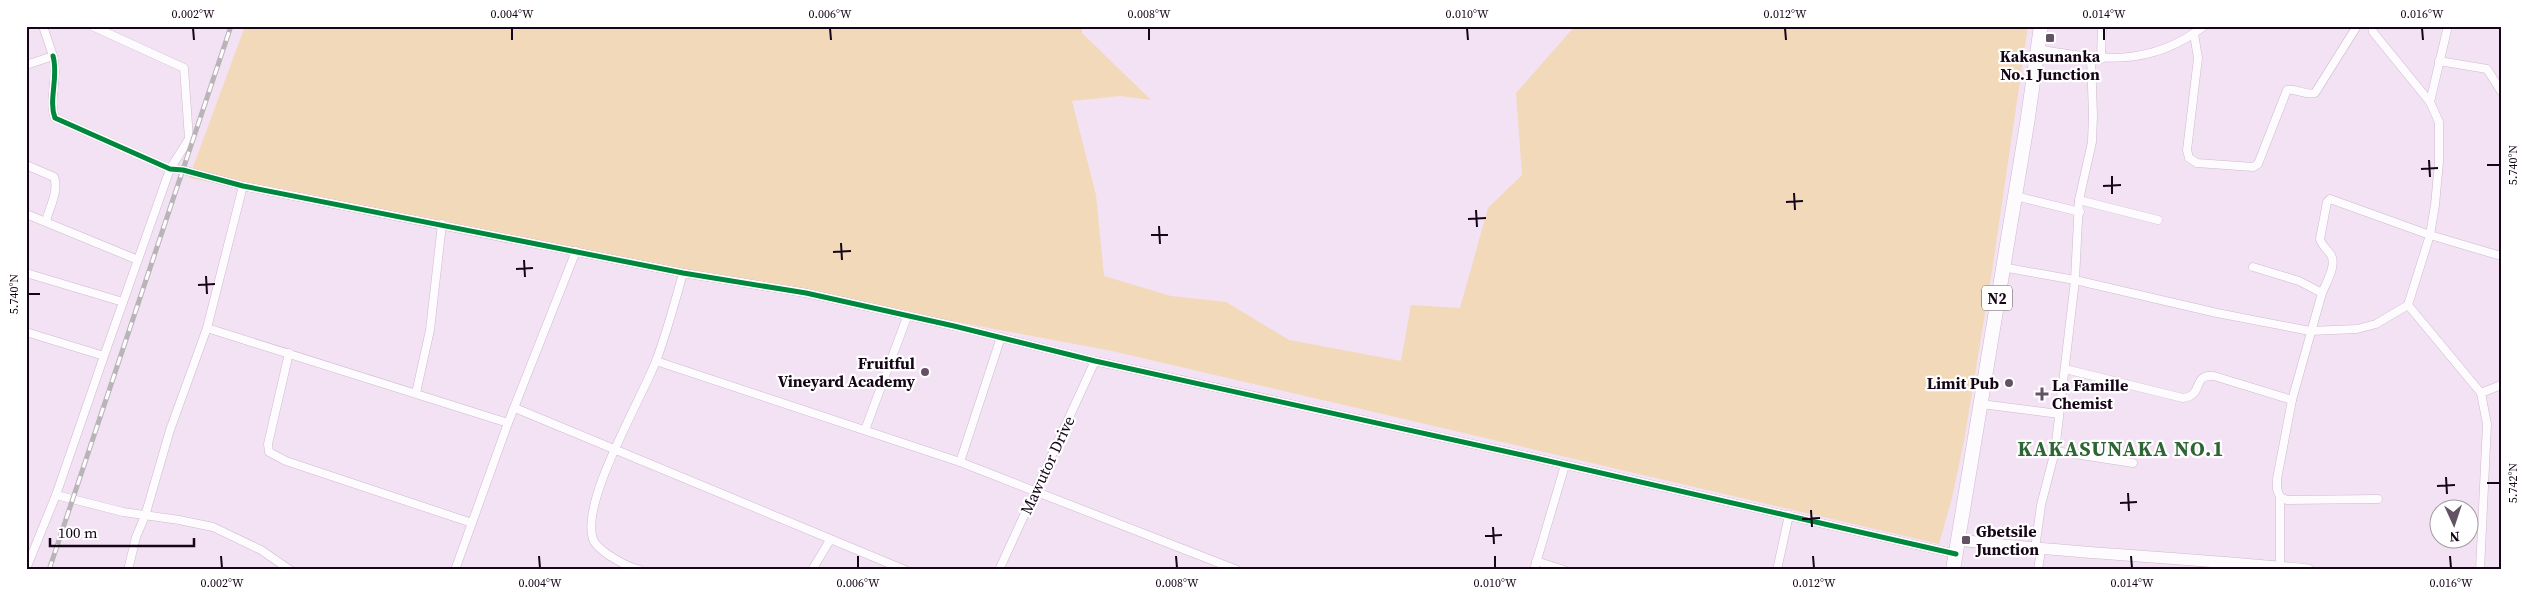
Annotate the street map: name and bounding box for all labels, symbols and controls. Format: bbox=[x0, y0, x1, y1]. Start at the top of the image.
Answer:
text: 0.002°W bbox=[171, 6, 215, 22]
text: 0.004°W bbox=[490, 6, 534, 22]
text: 0.006°W bbox=[808, 6, 852, 22]
text: 0.008°W bbox=[1127, 6, 1171, 22]
text: 0.010°W bbox=[1445, 6, 1489, 22]
text: 0.012°W bbox=[1763, 6, 1807, 22]
text: 0.014°W bbox=[2082, 6, 2126, 22]
text: 0.016°W bbox=[2400, 6, 2444, 22]
marker: Kakasunanka No.1 Junction bbox=[2044, 32, 2056, 44]
place label: Kakasunanka No.1 Junction bbox=[2000, 45, 2101, 85]
text: 5.740°N bbox=[2505, 145, 2521, 185]
text: 5.740°N bbox=[6, 274, 22, 314]
road number: N2 bbox=[1982, 286, 2012, 310]
place label: Fruitful Vineyard Academy bbox=[778, 352, 915, 392]
marker: Fruitful Vineyard Academy bbox=[919, 366, 931, 378]
place label: Limit Pub bbox=[1927, 372, 1999, 394]
place label: La Famille Chemist bbox=[2052, 374, 2128, 414]
marker: Limit Pub bbox=[2003, 377, 2015, 389]
marker: La Famille Chemist bbox=[2036, 388, 2048, 400]
street label: Mawutor Drive bbox=[1015, 412, 1079, 518]
district label: KAKASUNAKA NO.1 bbox=[2017, 434, 2225, 463]
text: 5.742°N bbox=[2505, 463, 2521, 503]
north arrow bbox=[2430, 498, 2480, 548]
scale bar bbox=[50, 516, 194, 548]
place label: Gbetsile Junction bbox=[1975, 520, 2039, 560]
text: 100 m bbox=[58, 522, 98, 543]
text: N bbox=[2449, 527, 2460, 547]
marker: Gbetsile Junction bbox=[1960, 534, 1972, 546]
text: 0.002°W bbox=[200, 575, 244, 591]
text: 0.004°W bbox=[518, 575, 562, 591]
text: 0.006°W bbox=[836, 575, 880, 591]
text: 0.008°W bbox=[1155, 575, 1199, 591]
text: 0.010°W bbox=[1473, 575, 1517, 591]
text: 0.012°W bbox=[1792, 575, 1836, 591]
text: 0.014°W bbox=[2110, 575, 2154, 591]
text: 0.016°W bbox=[2429, 575, 2473, 591]

